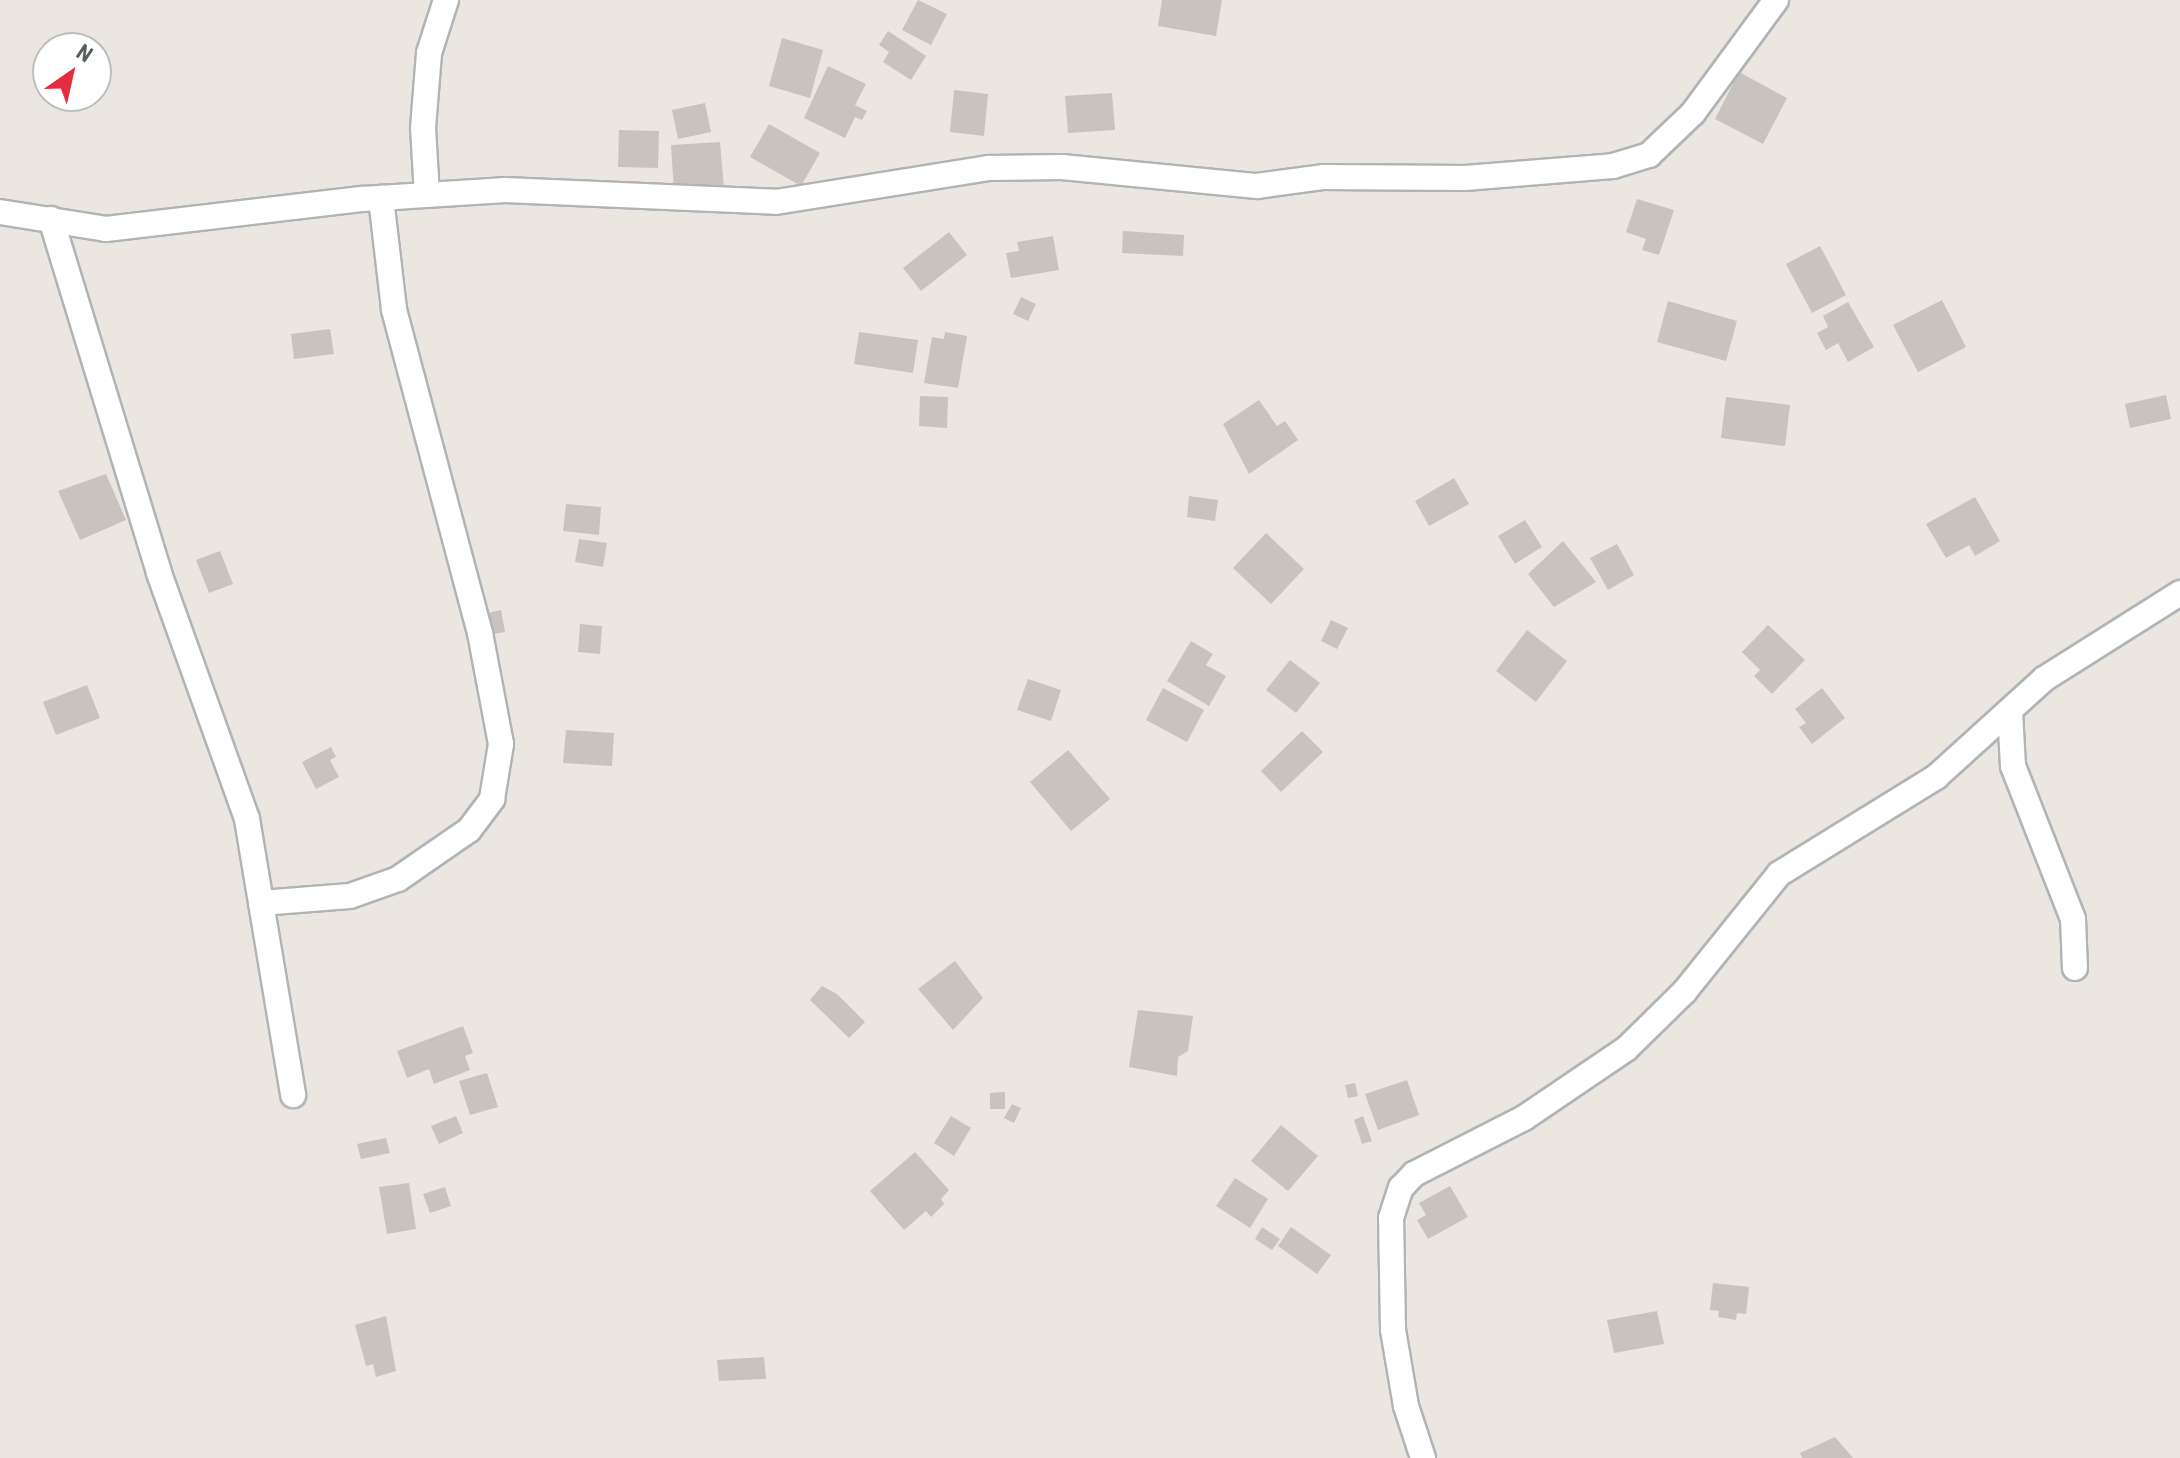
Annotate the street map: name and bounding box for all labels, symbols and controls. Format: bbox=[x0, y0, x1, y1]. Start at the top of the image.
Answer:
north arrow bbox=[32, 32, 112, 112]
text: N bbox=[72, 39, 97, 67]

